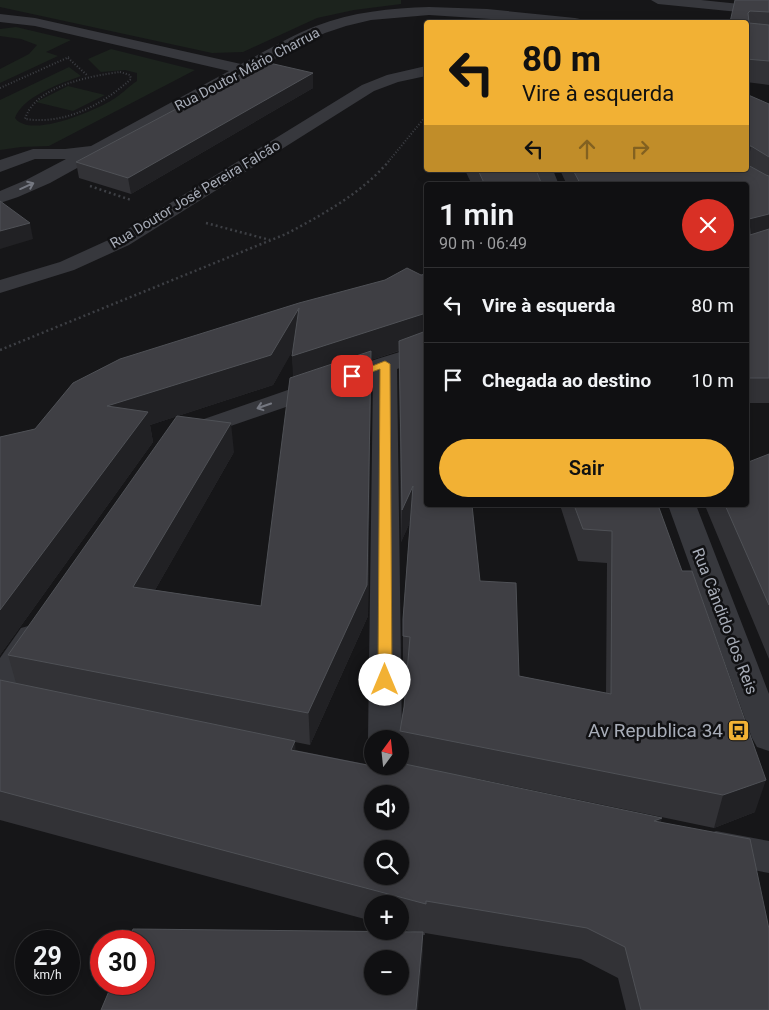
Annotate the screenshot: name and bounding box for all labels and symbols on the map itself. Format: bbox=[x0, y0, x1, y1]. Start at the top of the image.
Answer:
street label: Rua Doutor Mário Charrua bbox=[172, 24, 322, 114]
street label: Rua Doutor José Pereira Falcão bbox=[107, 137, 283, 251]
one-way arrow bbox=[19, 180, 34, 190]
pin bbox=[331, 355, 373, 397]
one-way arrow bbox=[257, 402, 272, 411]
street label: Rua Cândido dos Reis bbox=[688, 545, 762, 697]
position arrow bbox=[358, 653, 410, 705]
bus stop icon: Av Republica 34 bbox=[727, 718, 751, 742]
place label: Av Republica 34 bbox=[588, 719, 723, 742]
north arrow bbox=[364, 730, 409, 775]
speed limit sign: 30 bbox=[90, 930, 155, 995]

